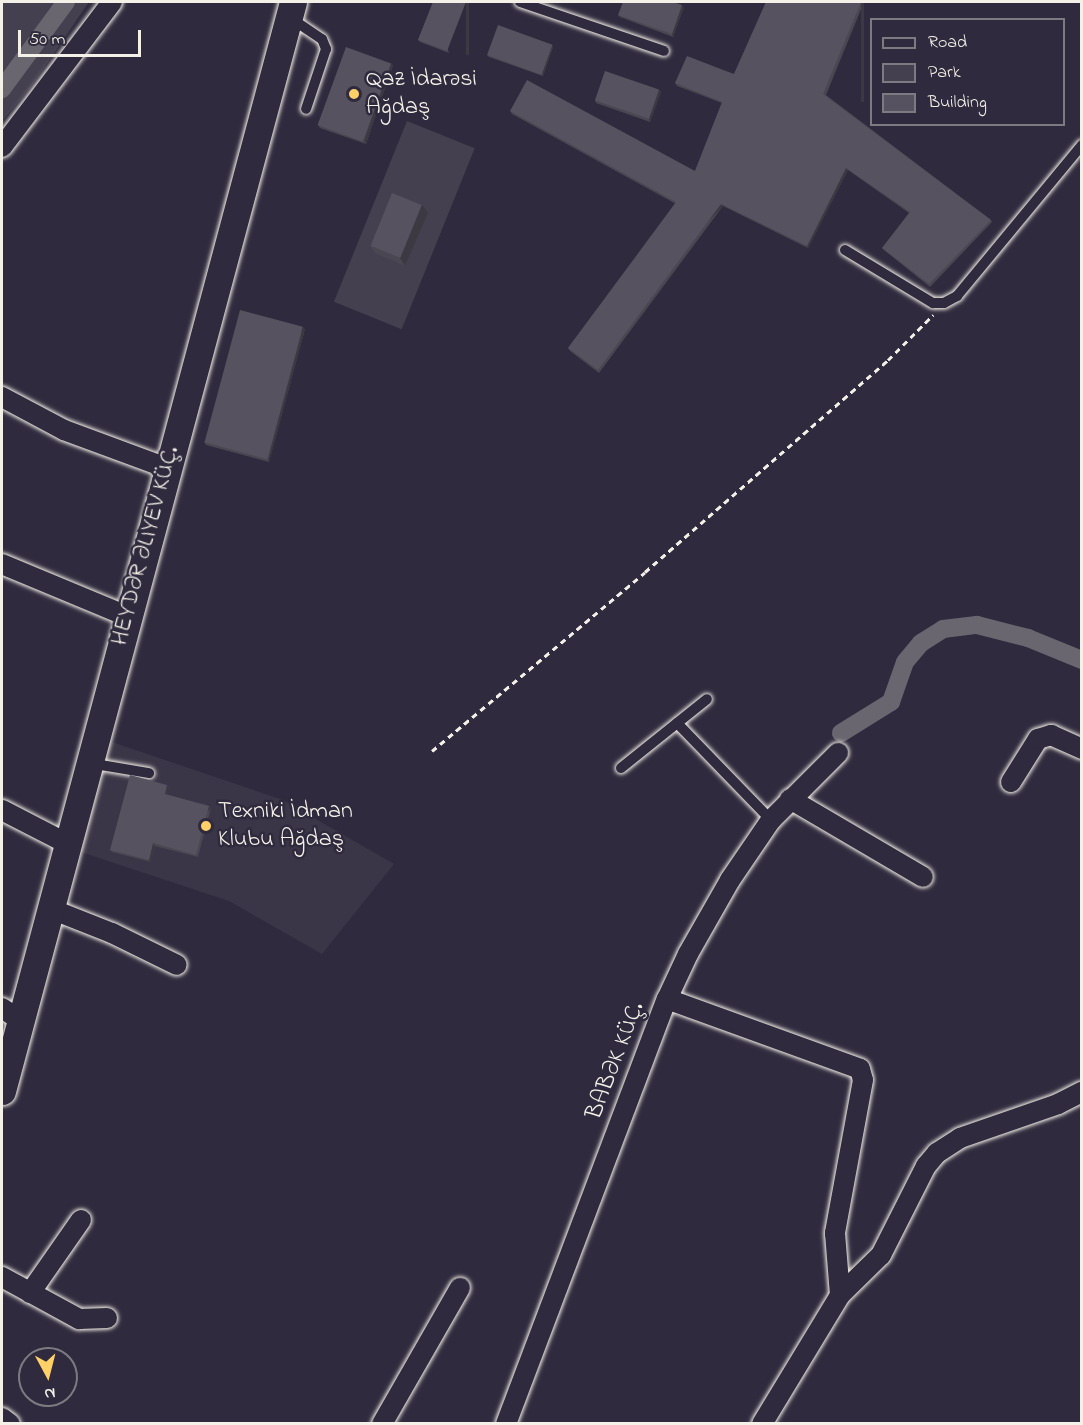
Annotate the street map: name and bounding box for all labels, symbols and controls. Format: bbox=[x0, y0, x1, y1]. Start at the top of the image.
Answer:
scale bar bbox=[21, 18, 144, 56]
legend bbox=[870, 18, 1065, 126]
text: 50 m bbox=[29, 27, 66, 53]
text: Road bbox=[928, 30, 967, 56]
text: Park bbox=[928, 60, 961, 86]
place label: Qaz İdarəsi Ağdaş bbox=[366, 66, 477, 122]
marker: Qaz İdarəsi Ağdaş bbox=[347, 87, 361, 101]
text: Building bbox=[928, 90, 987, 116]
street label: HEYDƏR ƏLIYEV KÜÇ. bbox=[106, 443, 186, 649]
place label: Texniki İdman Klubu Ağdaş bbox=[218, 798, 353, 854]
marker: Texniki İdman Klubu Ağdaş bbox=[199, 819, 213, 833]
street label: BABƏK KÜÇ. bbox=[580, 998, 652, 1124]
north arrow bbox=[18, 1347, 78, 1407]
text: N bbox=[43, 1380, 57, 1405]

